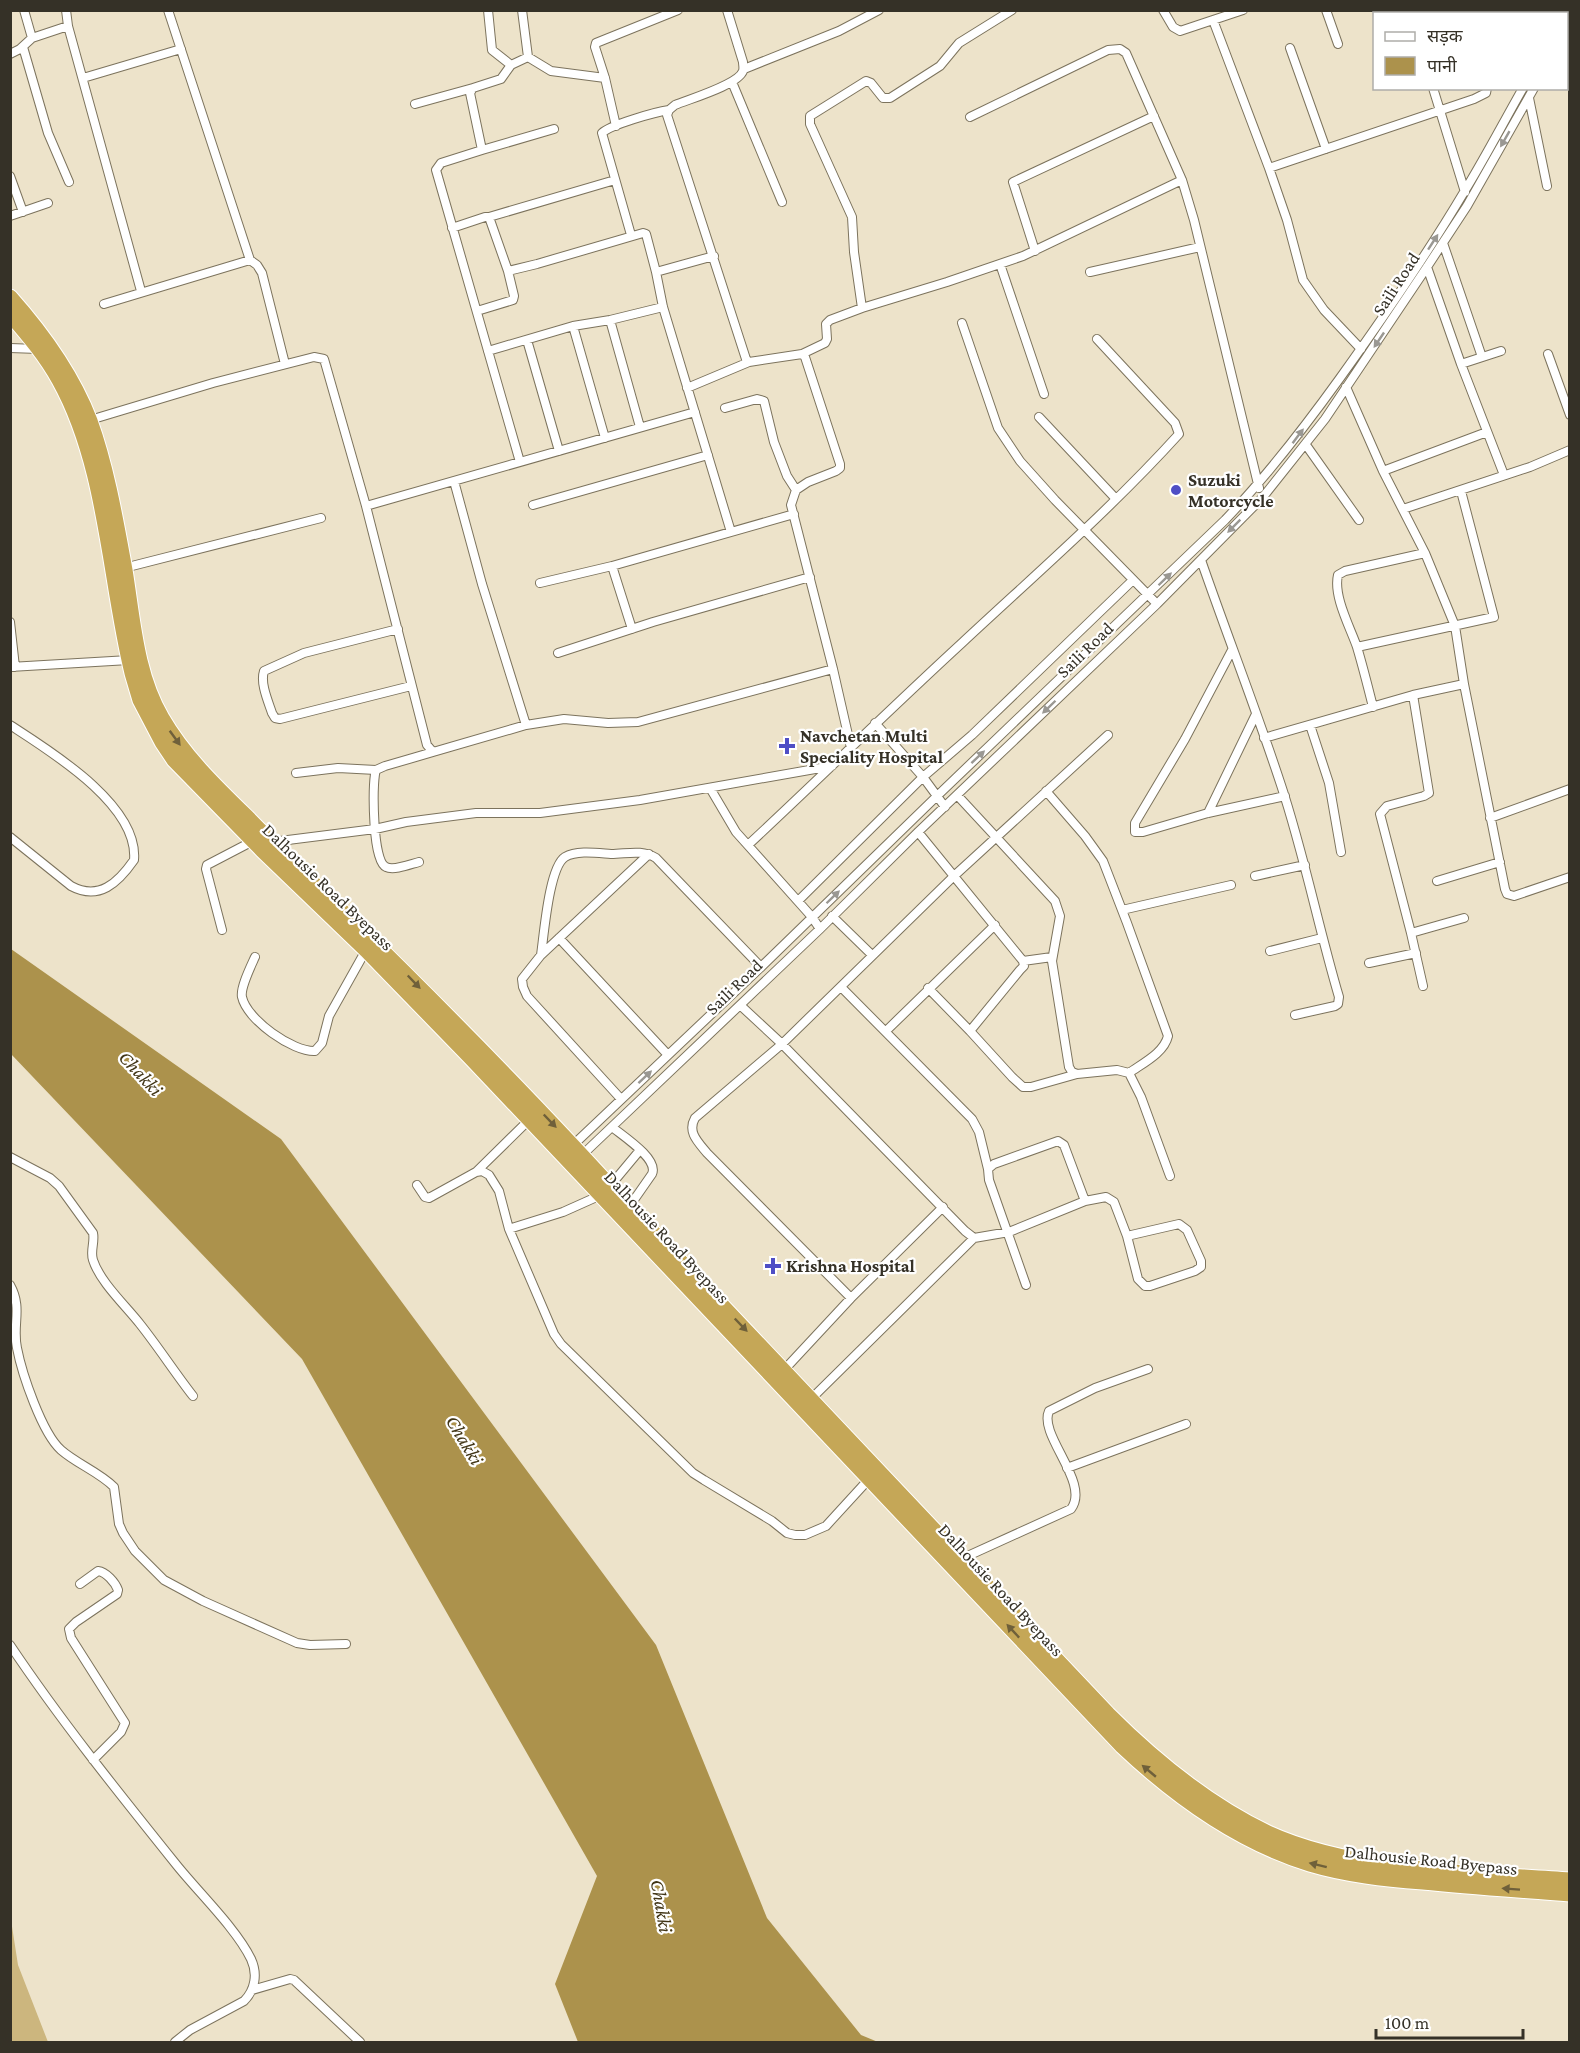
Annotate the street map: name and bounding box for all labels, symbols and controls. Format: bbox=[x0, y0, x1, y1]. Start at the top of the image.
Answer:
legend bbox=[1373, 12, 1568, 90]
text: सड़क bbox=[1427, 26, 1464, 46]
text: पानी bbox=[1427, 56, 1457, 76]
one-way arrow bbox=[1500, 131, 1510, 148]
one-way arrow bbox=[1427, 233, 1438, 250]
street label: Saili Road bbox=[1368, 248, 1424, 319]
one-way arrow bbox=[1373, 331, 1384, 348]
one-way arrow bbox=[1291, 429, 1303, 444]
place label: Suzuki Motorcycle bbox=[1188, 470, 1274, 511]
marker: Suzuki Motorcycle bbox=[1169, 483, 1183, 497]
one-way arrow bbox=[1227, 519, 1241, 533]
one-way arrow bbox=[1157, 572, 1171, 586]
street label: Saili Road bbox=[1053, 618, 1118, 682]
one-way arrow bbox=[1042, 700, 1057, 714]
place label: Navchetan Multi Speciality Hospital bbox=[800, 726, 943, 767]
one-way arrow bbox=[169, 729, 181, 745]
marker: Navchetan Multi Speciality Hospital bbox=[778, 737, 796, 755]
one-way arrow bbox=[971, 750, 986, 764]
street label: Dalhousie Road Byepass bbox=[258, 819, 398, 955]
one-way arrow bbox=[825, 890, 839, 904]
street label: Saili Road bbox=[702, 955, 767, 1019]
one-way arrow bbox=[407, 975, 421, 990]
water label: Chakki bbox=[115, 1046, 168, 1101]
one-way arrow bbox=[637, 1071, 652, 1084]
one-way arrow bbox=[543, 1114, 557, 1128]
street label: Dalhousie Road Byepass bbox=[600, 1167, 734, 1307]
place label: Krishna Hospital bbox=[786, 1256, 915, 1276]
marker: Krishna Hospital bbox=[764, 1257, 782, 1275]
one-way arrow bbox=[734, 1317, 748, 1332]
water label: Chakki bbox=[442, 1411, 489, 1469]
street label: Dalhousie Road Byepass bbox=[934, 1520, 1068, 1660]
one-way arrow bbox=[1006, 1624, 1020, 1639]
one-way arrow bbox=[1142, 1765, 1157, 1778]
street label: Dalhousie Road Byepass bbox=[1343, 1841, 1519, 1879]
one-way arrow bbox=[1309, 1860, 1327, 1870]
water label: Chakki bbox=[647, 1878, 678, 1935]
one-way arrow bbox=[1502, 1885, 1521, 1894]
scale bar bbox=[1376, 2002, 1523, 2040]
text: 100 m bbox=[1385, 2013, 1430, 2033]

